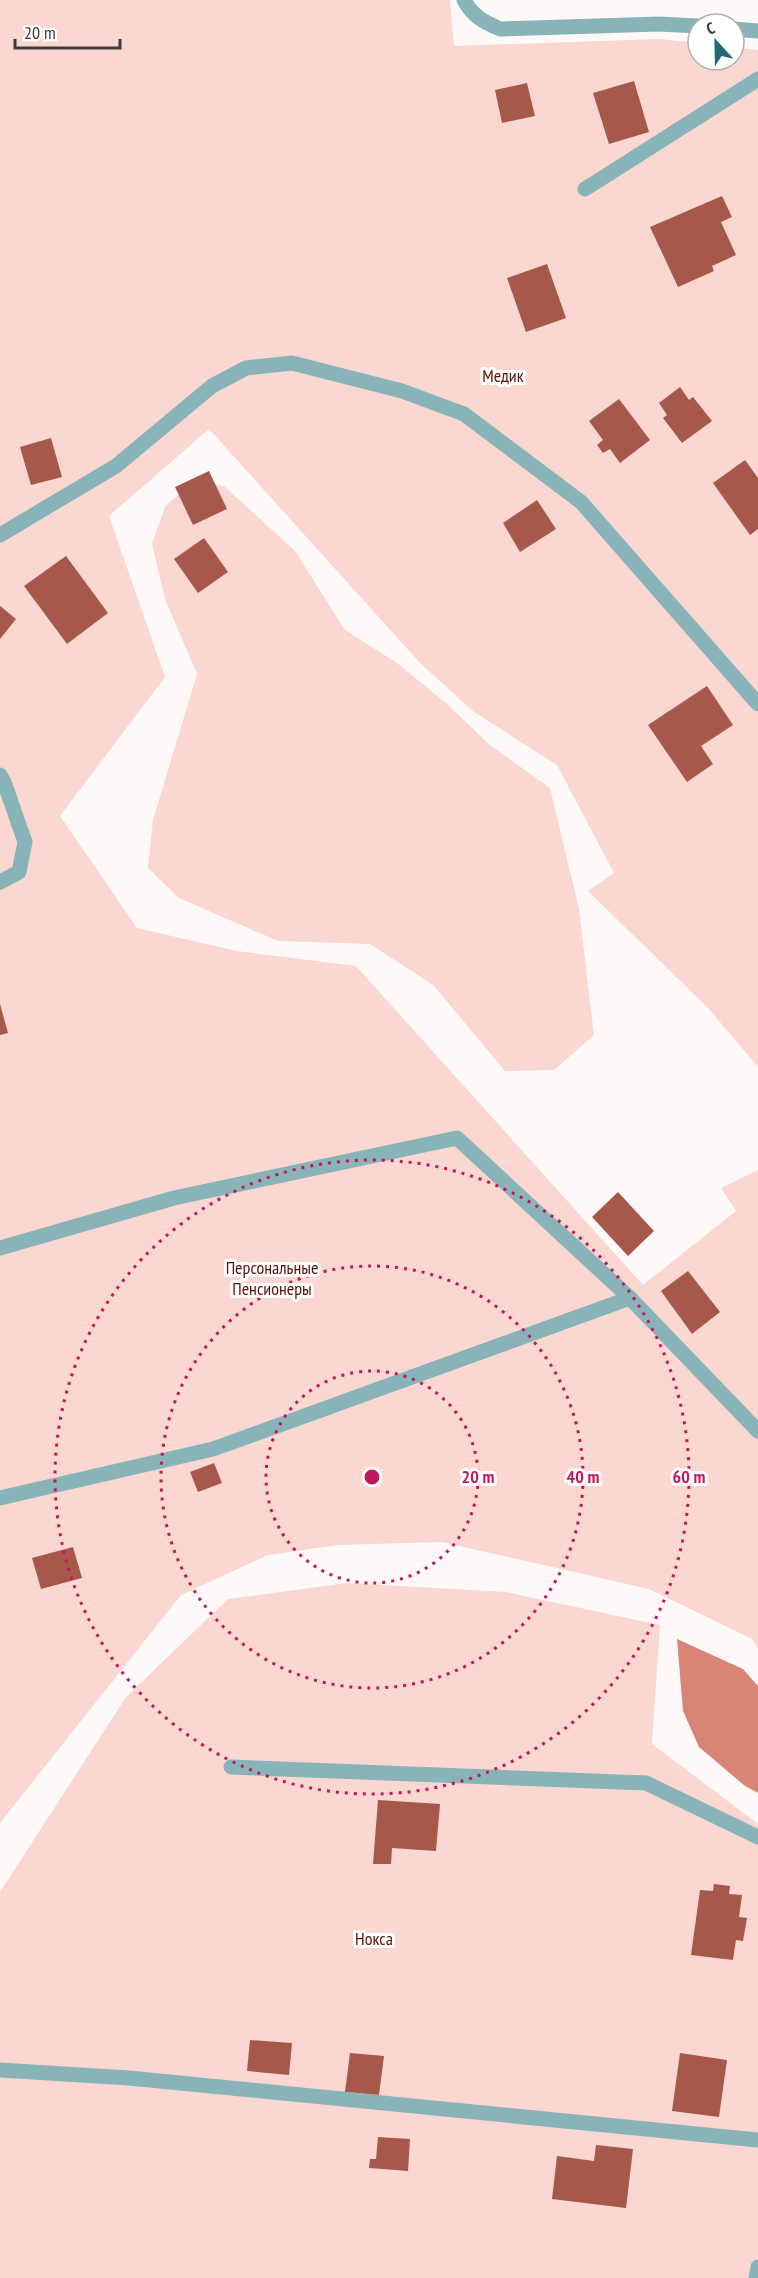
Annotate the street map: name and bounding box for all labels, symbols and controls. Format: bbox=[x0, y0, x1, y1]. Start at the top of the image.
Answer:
scale bar bbox=[15, 12, 120, 50]
north arrow bbox=[686, 12, 746, 72]
text: С bbox=[703, 17, 718, 39]
text: 20 m bbox=[24, 21, 56, 44]
park label: Медик bbox=[482, 364, 524, 387]
park label: Персональные Пенсионеры bbox=[226, 1256, 318, 1300]
text: 20 m bbox=[462, 1465, 494, 1488]
text: 40 m bbox=[567, 1465, 599, 1488]
text: 60 m bbox=[673, 1465, 705, 1488]
centre of rings bbox=[362, 1467, 382, 1487]
park label: Нокса bbox=[355, 1927, 393, 1950]

